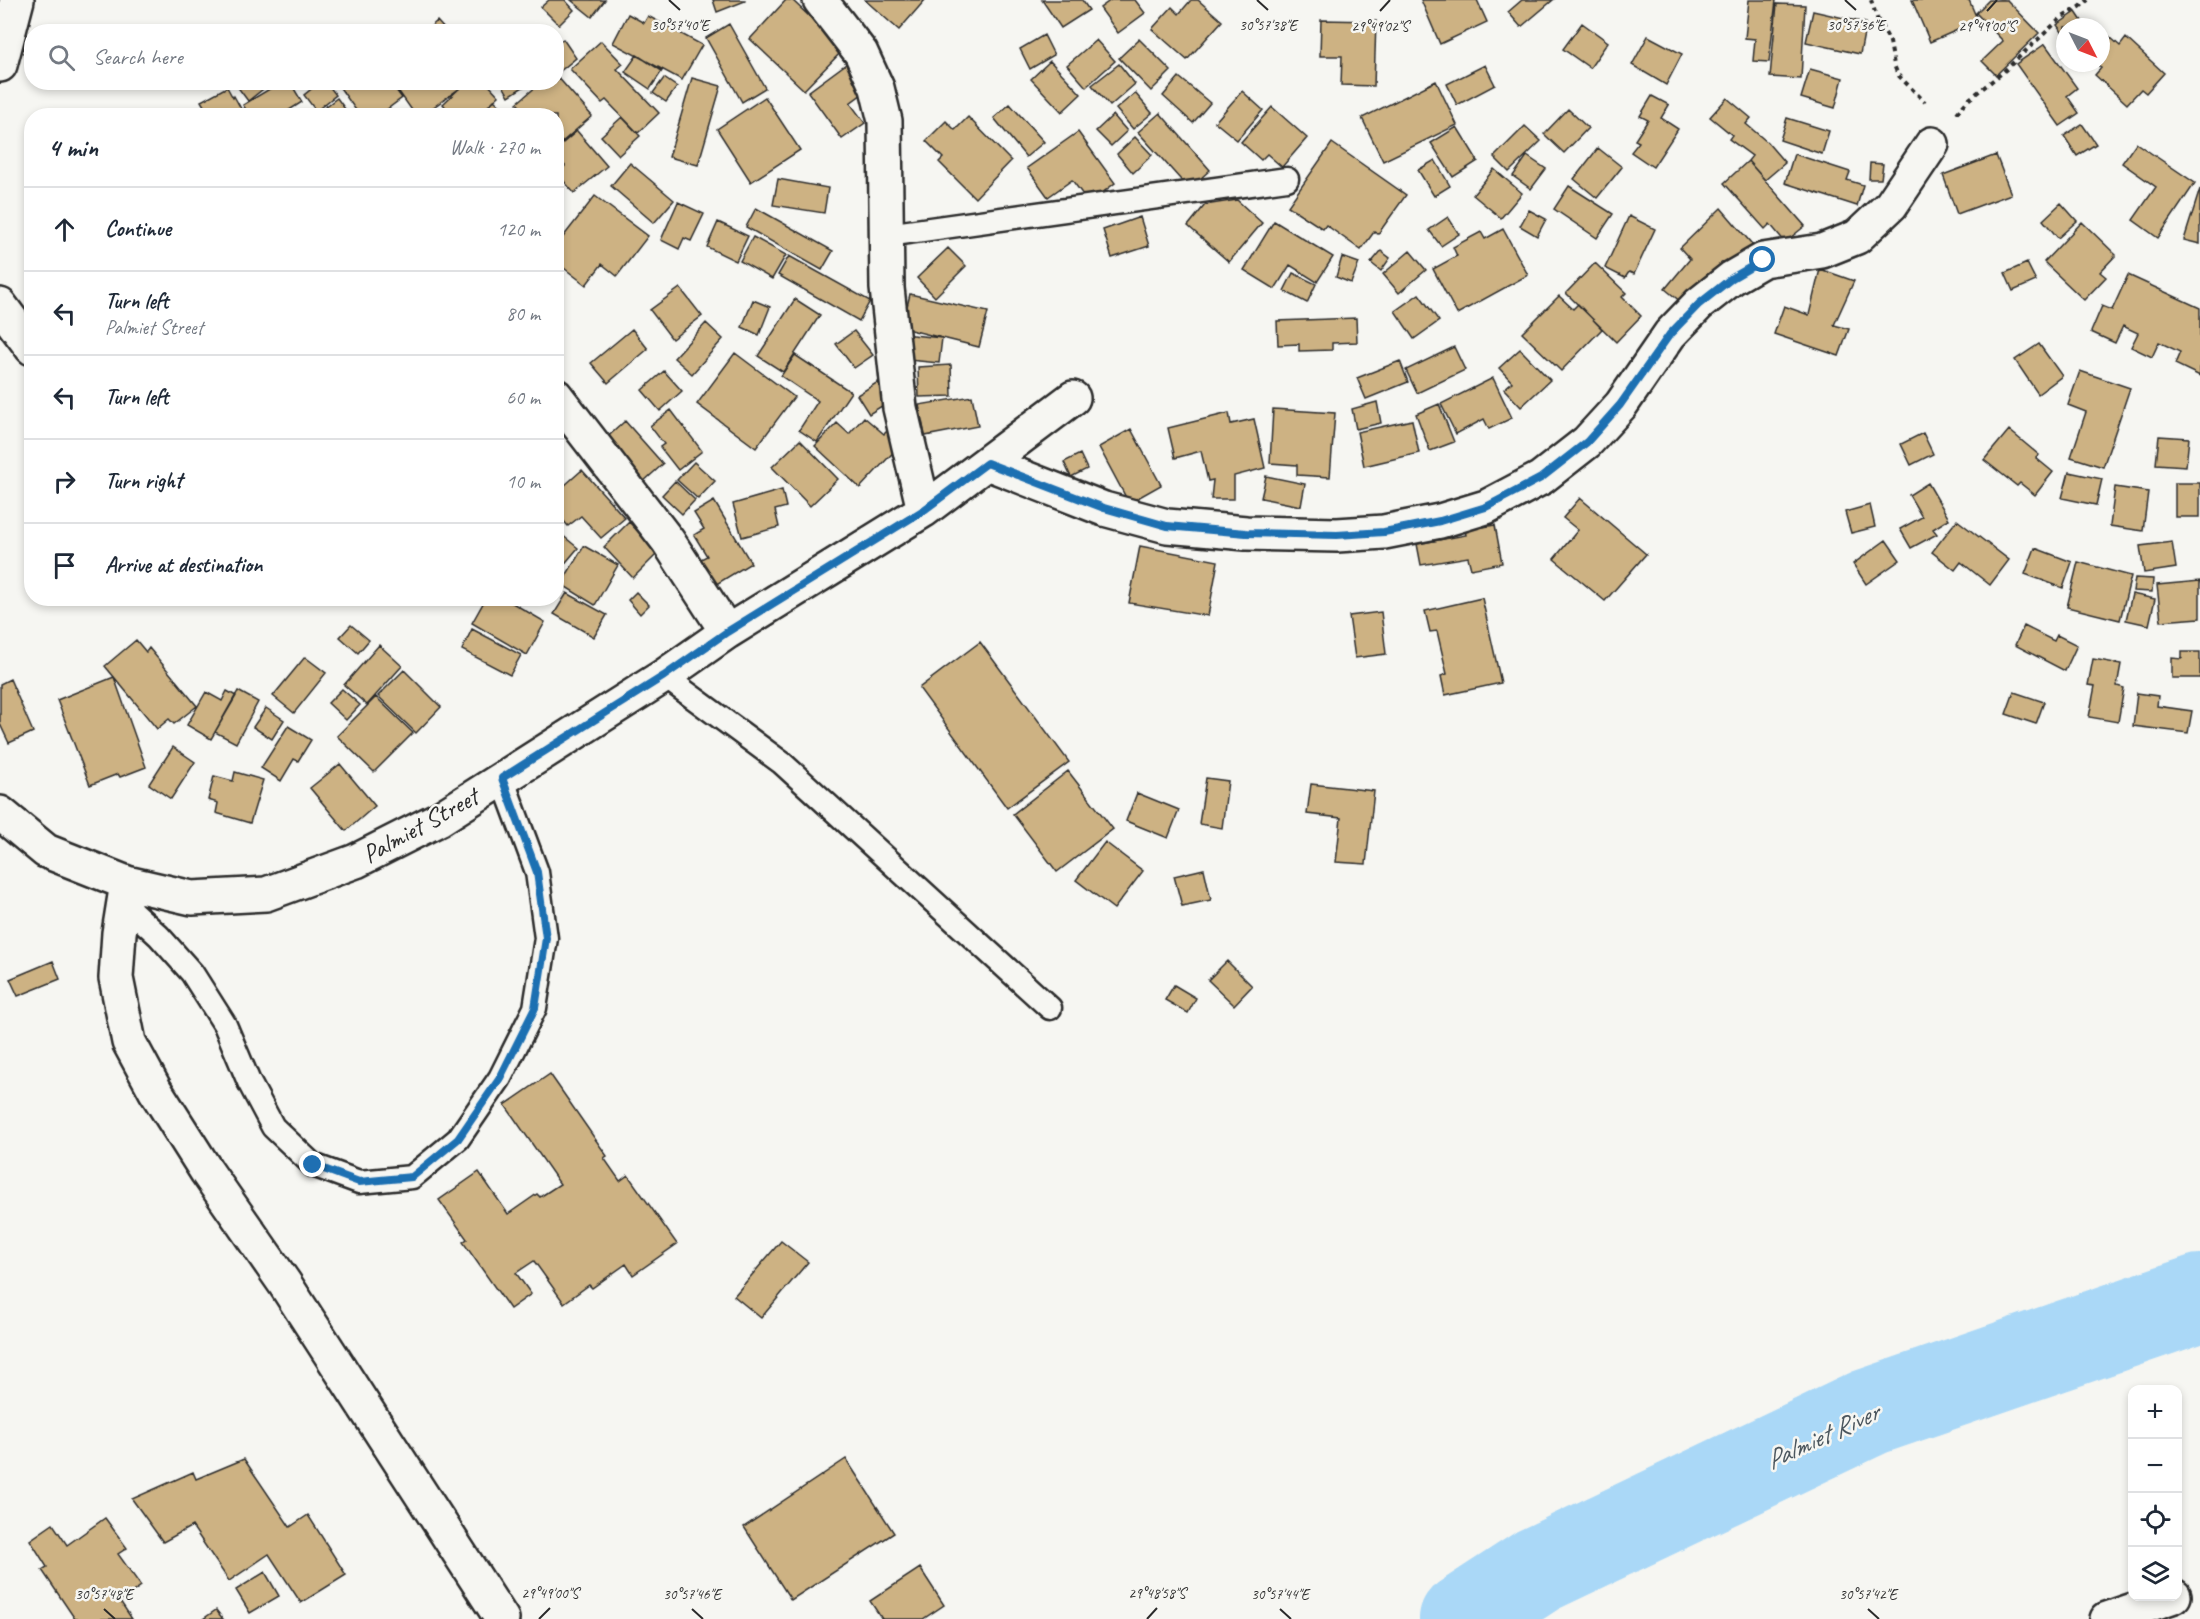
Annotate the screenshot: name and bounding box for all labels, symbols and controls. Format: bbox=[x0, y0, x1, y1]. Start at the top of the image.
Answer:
text: 30°57'40"E bbox=[651, 16, 711, 35]
text: 30°57'38"E bbox=[1239, 16, 1299, 35]
text: 30°57'36"E bbox=[1827, 16, 1887, 35]
text: 29°49'02"S bbox=[1351, 17, 1411, 36]
text: 29°49'00"S bbox=[1958, 17, 2018, 36]
north arrow bbox=[2056, 18, 2110, 72]
search box bbox=[24, 24, 564, 90]
icon: search bbox=[45, 41, 78, 74]
text: Search here bbox=[93, 43, 183, 71]
text: 4 min bbox=[48, 131, 98, 164]
text: Walk · 270 m bbox=[450, 135, 540, 160]
icon: ahead bbox=[48, 213, 81, 246]
text: Continue bbox=[105, 215, 171, 243]
text: 120 m bbox=[497, 217, 540, 242]
route start bbox=[1749, 246, 1775, 272]
text: Turn left bbox=[105, 287, 169, 315]
icon: left bbox=[48, 297, 81, 330]
text: 80 m bbox=[506, 301, 540, 326]
text: Palmiet Street bbox=[105, 315, 203, 340]
icon: left bbox=[48, 381, 81, 414]
text: Turn left bbox=[105, 383, 169, 411]
text: 60 m bbox=[506, 385, 540, 410]
icon: right bbox=[48, 465, 81, 498]
text: Turn right bbox=[105, 467, 182, 495]
text: 10 m bbox=[506, 469, 540, 494]
icon: arrive bbox=[48, 549, 81, 582]
text: Arrive at destination bbox=[105, 551, 262, 579]
street label: Palmiet Street bbox=[356, 778, 487, 871]
route end bbox=[299, 1151, 325, 1177]
map controls bbox=[2128, 1385, 2182, 1601]
button: + bbox=[2128, 1385, 2182, 1439]
water label: Palmiet River bbox=[1760, 1393, 1888, 1477]
button: − bbox=[2128, 1439, 2182, 1493]
button: locate bbox=[2128, 1493, 2182, 1547]
button: layers bbox=[2128, 1547, 2182, 1601]
text: 29°49'00"S bbox=[521, 1584, 581, 1603]
text: 29°48'58"S bbox=[1128, 1584, 1188, 1603]
text: 30°57'48"E bbox=[75, 1585, 135, 1604]
text: 30°57'46"E bbox=[663, 1585, 723, 1604]
text: 30°57'44"E bbox=[1251, 1585, 1311, 1604]
text: 30°57'42"E bbox=[1839, 1585, 1899, 1604]

